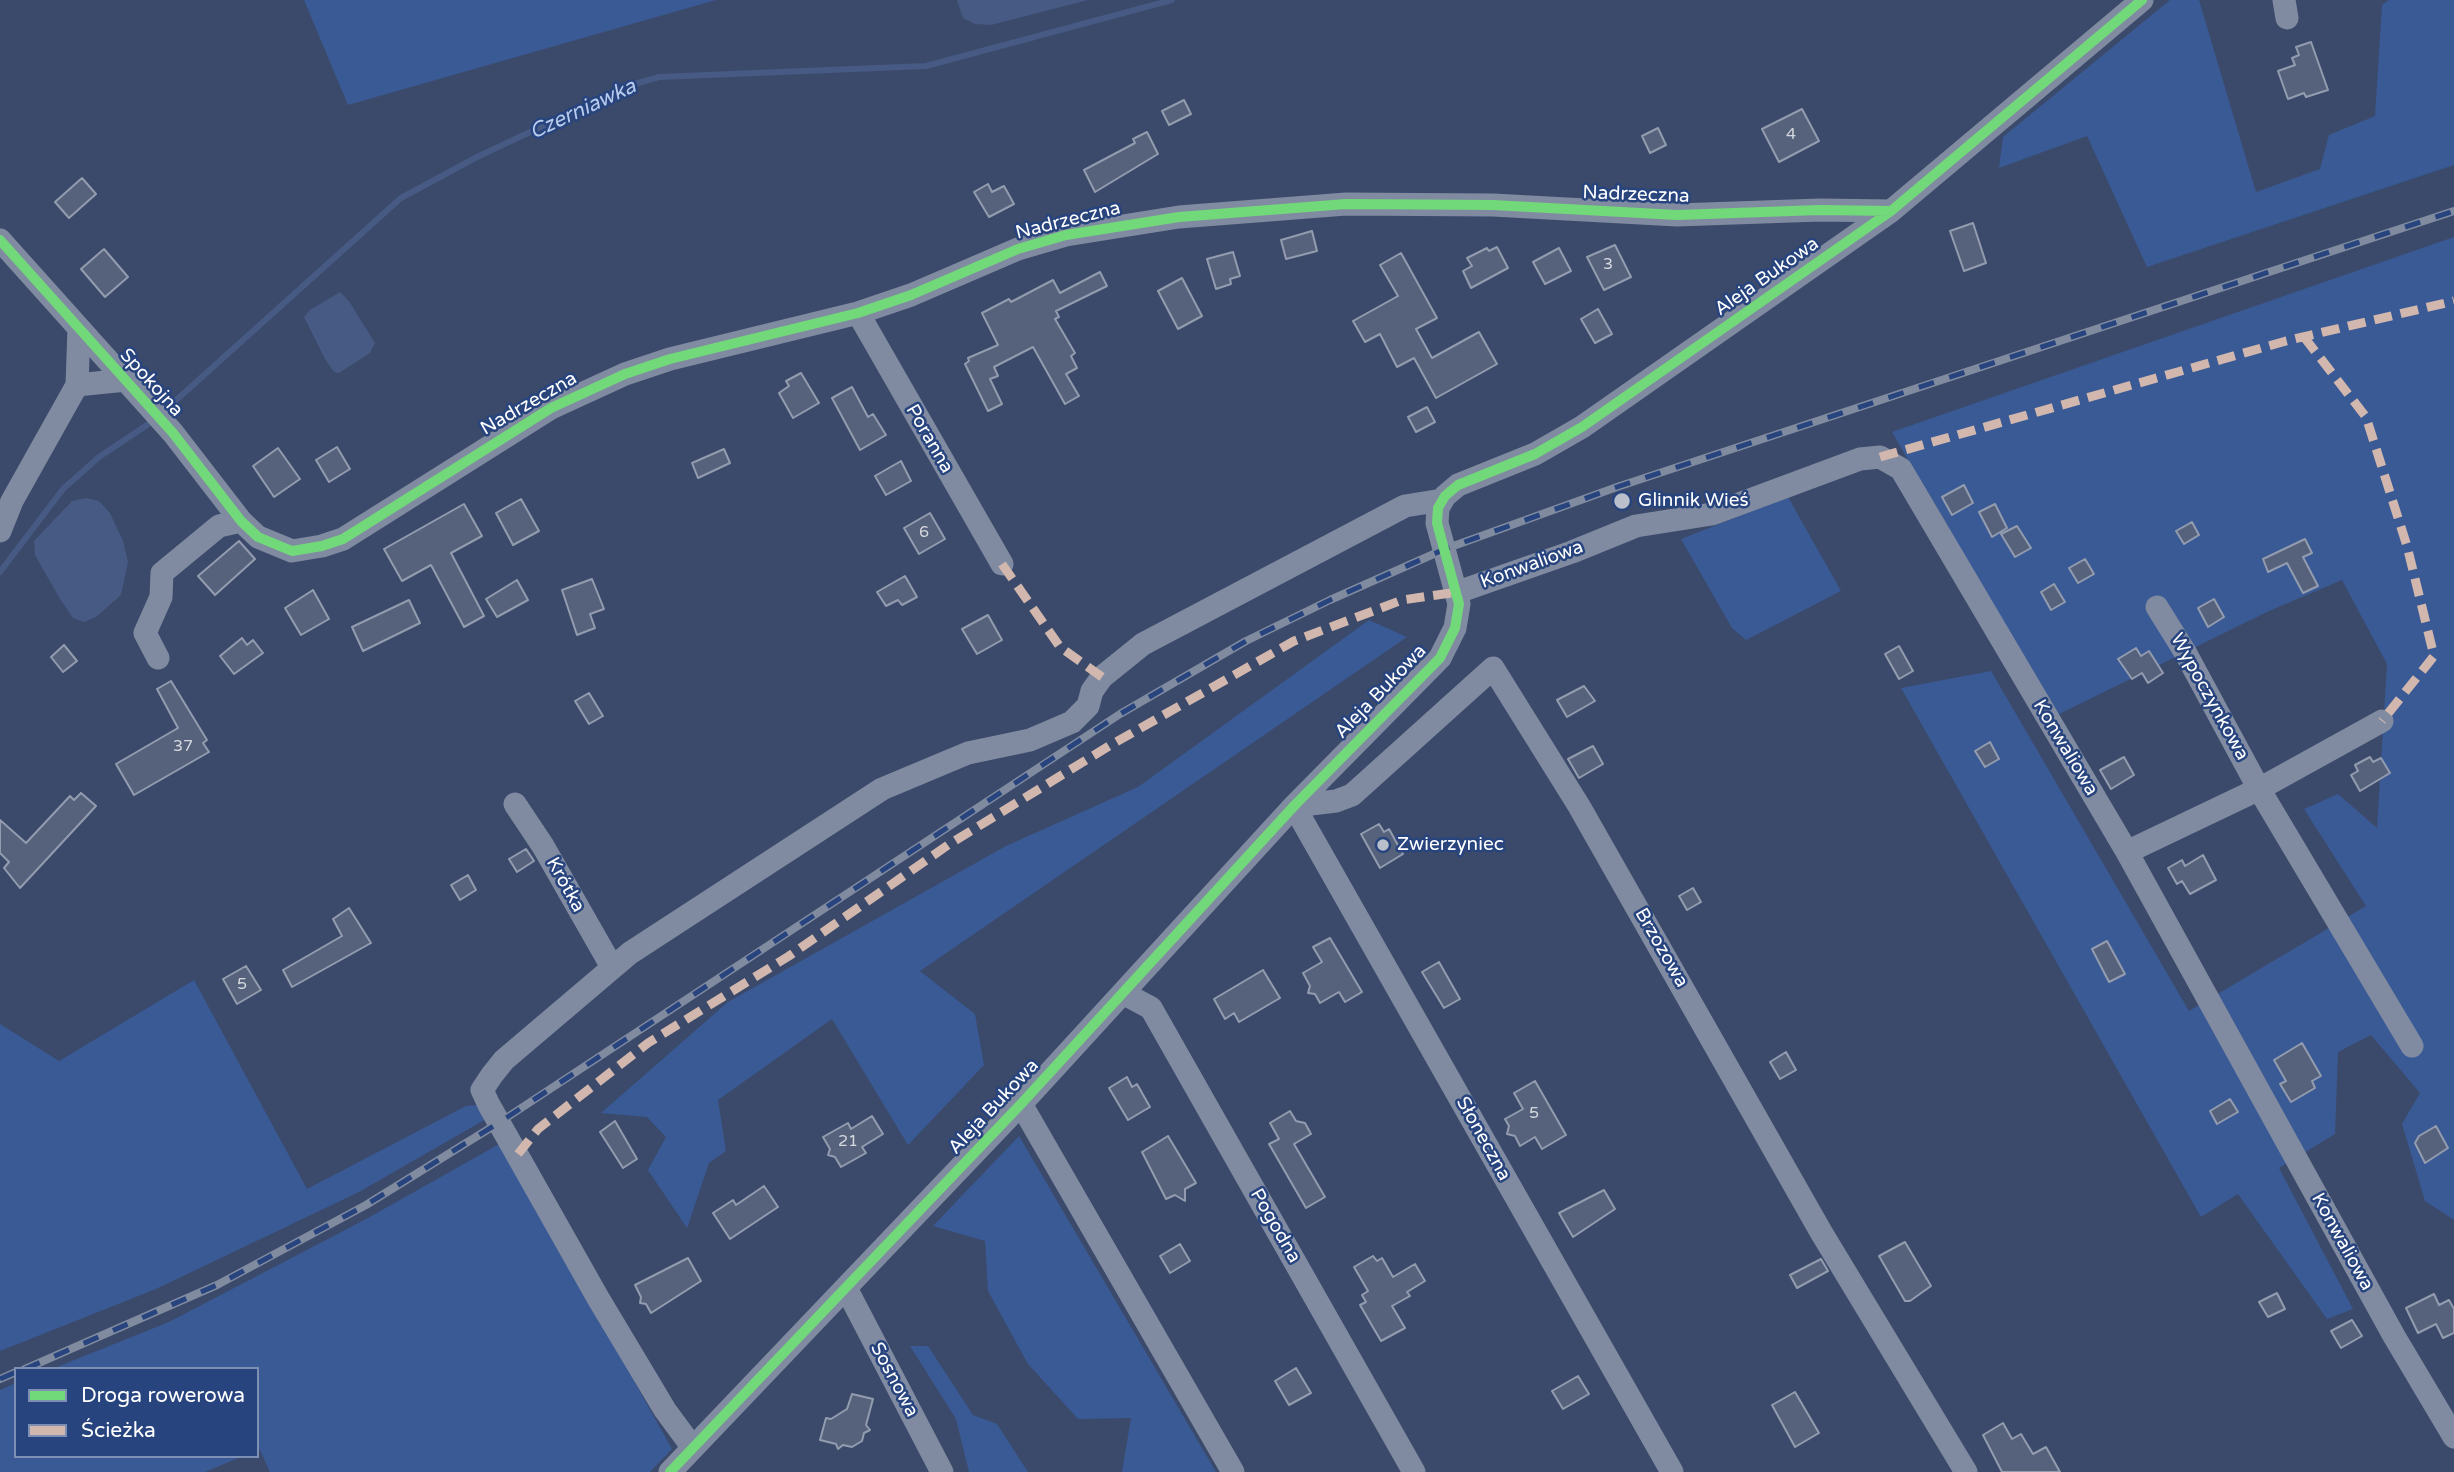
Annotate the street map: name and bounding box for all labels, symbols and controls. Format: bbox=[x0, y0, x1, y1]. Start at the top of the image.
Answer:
water label: Czerniawka bbox=[526, 74, 640, 146]
house number: 4 bbox=[1786, 125, 1796, 145]
street label: Nadrzeczna bbox=[1582, 182, 1690, 208]
street label: Nadrzeczna bbox=[1013, 197, 1123, 245]
street label: Aleja Bukowa bbox=[1711, 233, 1823, 321]
house number: 3 bbox=[1603, 255, 1613, 275]
street label: Spokojna bbox=[114, 344, 188, 422]
street label: Nadrzeczna bbox=[477, 367, 581, 441]
street label: Poranna bbox=[900, 400, 958, 478]
place label: Glinnik Wieś bbox=[1638, 490, 1749, 512]
marker: Glinnik Wieś bbox=[1612, 491, 1632, 511]
house number: 6 bbox=[919, 523, 929, 543]
street label: Konwaliowa bbox=[1477, 536, 1587, 594]
street label: Wypoczynkowa bbox=[2165, 630, 2253, 764]
street label: Aleja Bukowa bbox=[1330, 640, 1432, 744]
street label: Konwaliowa bbox=[2027, 696, 2103, 800]
house number: 37 bbox=[173, 737, 193, 757]
place label: Zwierzyniec bbox=[1397, 834, 1504, 856]
marker: Zwierzyniec bbox=[1375, 837, 1391, 853]
street label: Krótka bbox=[541, 854, 589, 916]
street label: Brzozowa bbox=[1629, 904, 1693, 992]
house number: 5 bbox=[237, 975, 247, 995]
street label: Aleja Bukowa bbox=[944, 1055, 1044, 1159]
street label: Słoneczna bbox=[1451, 1093, 1515, 1185]
house number: 5 bbox=[1529, 1104, 1539, 1124]
house number: 21 bbox=[838, 1132, 858, 1152]
street label: Pogodna bbox=[1245, 1185, 1305, 1267]
street label: Konwaliowa bbox=[2306, 1189, 2378, 1295]
street label: Sosnowa bbox=[865, 1339, 923, 1421]
legend bbox=[14, 1367, 259, 1458]
text: Droga rowerowa bbox=[81, 1383, 245, 1408]
text: Ścieżka bbox=[81, 1418, 156, 1443]

